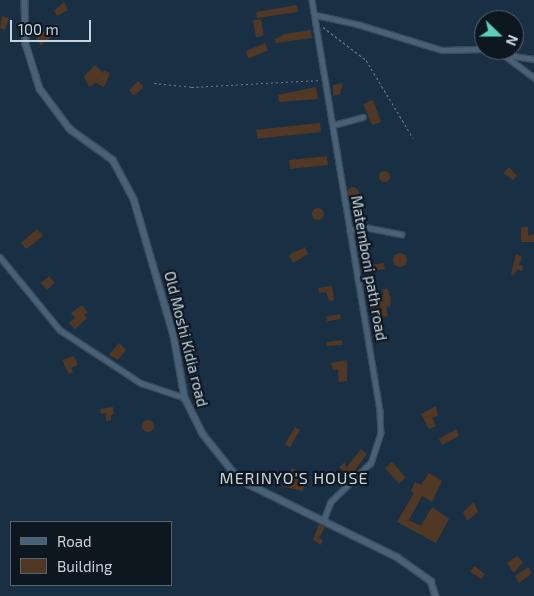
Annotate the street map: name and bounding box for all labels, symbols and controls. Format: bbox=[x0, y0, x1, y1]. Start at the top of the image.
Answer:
scale bar bbox=[12, 10, 94, 42]
north arrow bbox=[474, 10, 524, 60]
text: 100 m bbox=[18, 20, 59, 38]
text: N bbox=[503, 33, 522, 48]
street label: Matemboni path road bbox=[347, 194, 391, 342]
street label: Old Moshi Kidia road bbox=[160, 269, 212, 409]
district label: MERINYO'S HOUSE bbox=[218, 468, 370, 488]
legend bbox=[10, 521, 172, 586]
text: Road bbox=[57, 532, 92, 550]
text: Building bbox=[57, 557, 112, 575]

